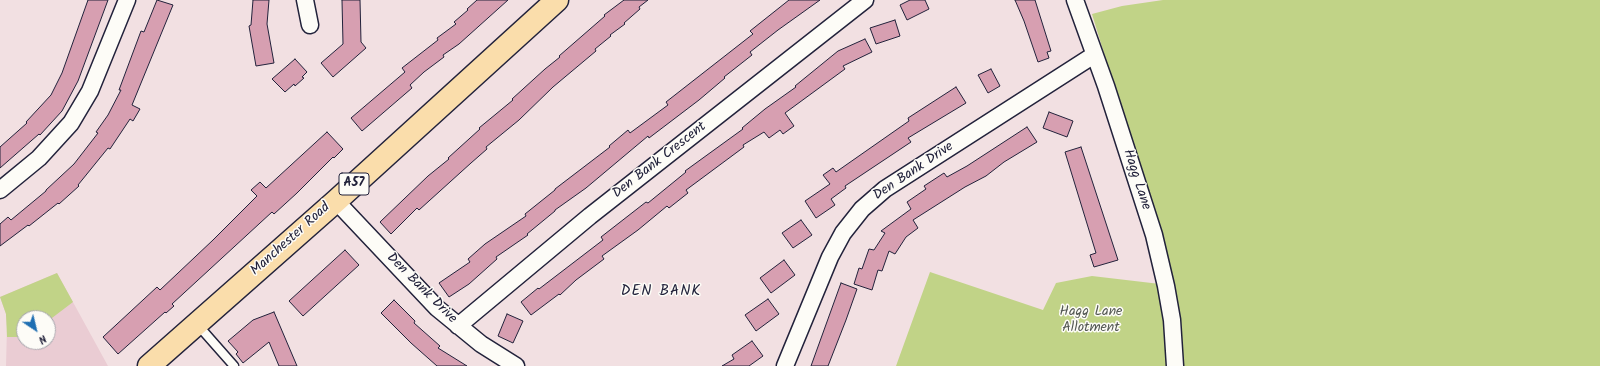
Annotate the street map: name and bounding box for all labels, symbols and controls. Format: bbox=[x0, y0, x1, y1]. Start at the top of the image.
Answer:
street label: Den Bank Crescent bbox=[610, 119, 710, 203]
street label: Den Bank Drive bbox=[871, 139, 957, 205]
street label: Hagg Lane bbox=[1118, 148, 1154, 212]
road number: A57 bbox=[339, 173, 369, 195]
street label: Manchester Road bbox=[248, 200, 334, 280]
street label: Den Bank Drive bbox=[382, 250, 460, 328]
district label: DEN BANK bbox=[621, 283, 701, 301]
park label: Hagg Lane Allotment bbox=[1060, 305, 1122, 338]
north arrow bbox=[16, 310, 56, 350]
text: N bbox=[34, 330, 50, 348]

